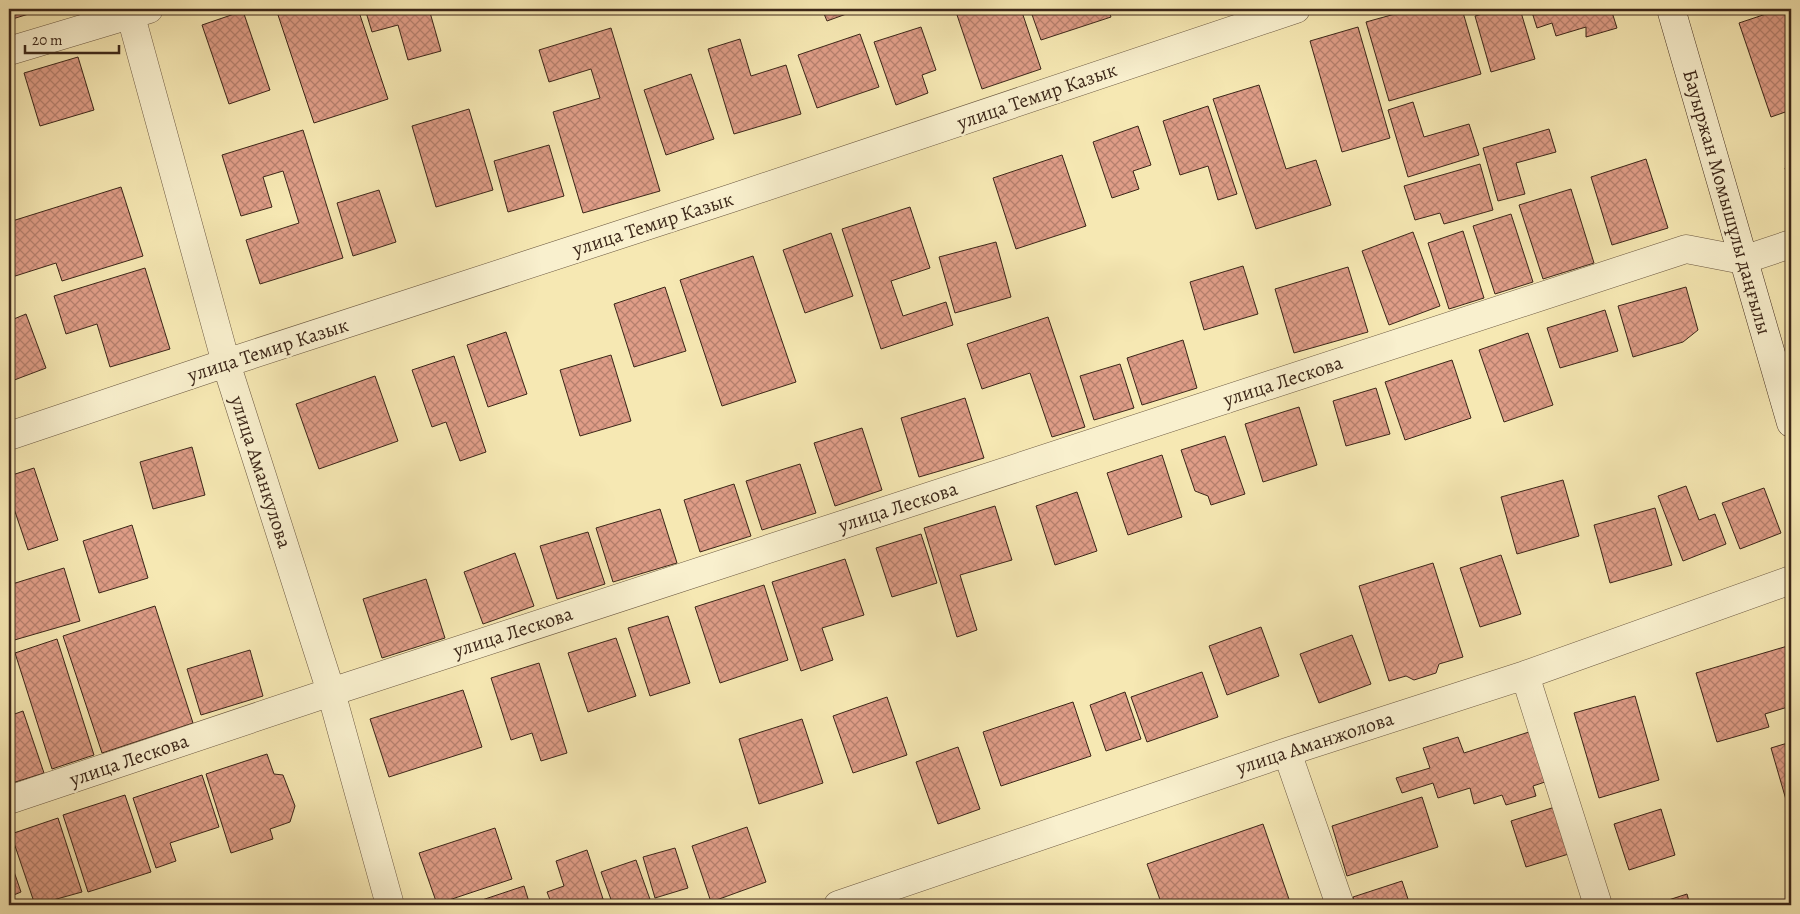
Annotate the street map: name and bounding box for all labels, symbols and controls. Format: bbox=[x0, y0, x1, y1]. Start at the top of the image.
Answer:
scale bar bbox=[25, 22, 119, 54]
text: 20 m bbox=[32, 30, 63, 50]
street label: улица Темир Казык bbox=[952, 56, 1121, 136]
street label: Бауыржан Момышұлы даңғылы bbox=[1676, 66, 1778, 338]
street label: улица Темир Казык bbox=[568, 185, 737, 263]
street label: улица Темир Казык bbox=[183, 311, 352, 389]
street label: улица Лескова bbox=[1219, 349, 1347, 413]
street label: улица Аманкулова bbox=[223, 391, 299, 552]
street label: улица Лескова bbox=[834, 475, 962, 539]
street label: улица Лескова bbox=[449, 600, 577, 664]
street label: улица Аманжолова bbox=[1232, 705, 1398, 782]
street label: улица Лескова bbox=[65, 727, 193, 793]

